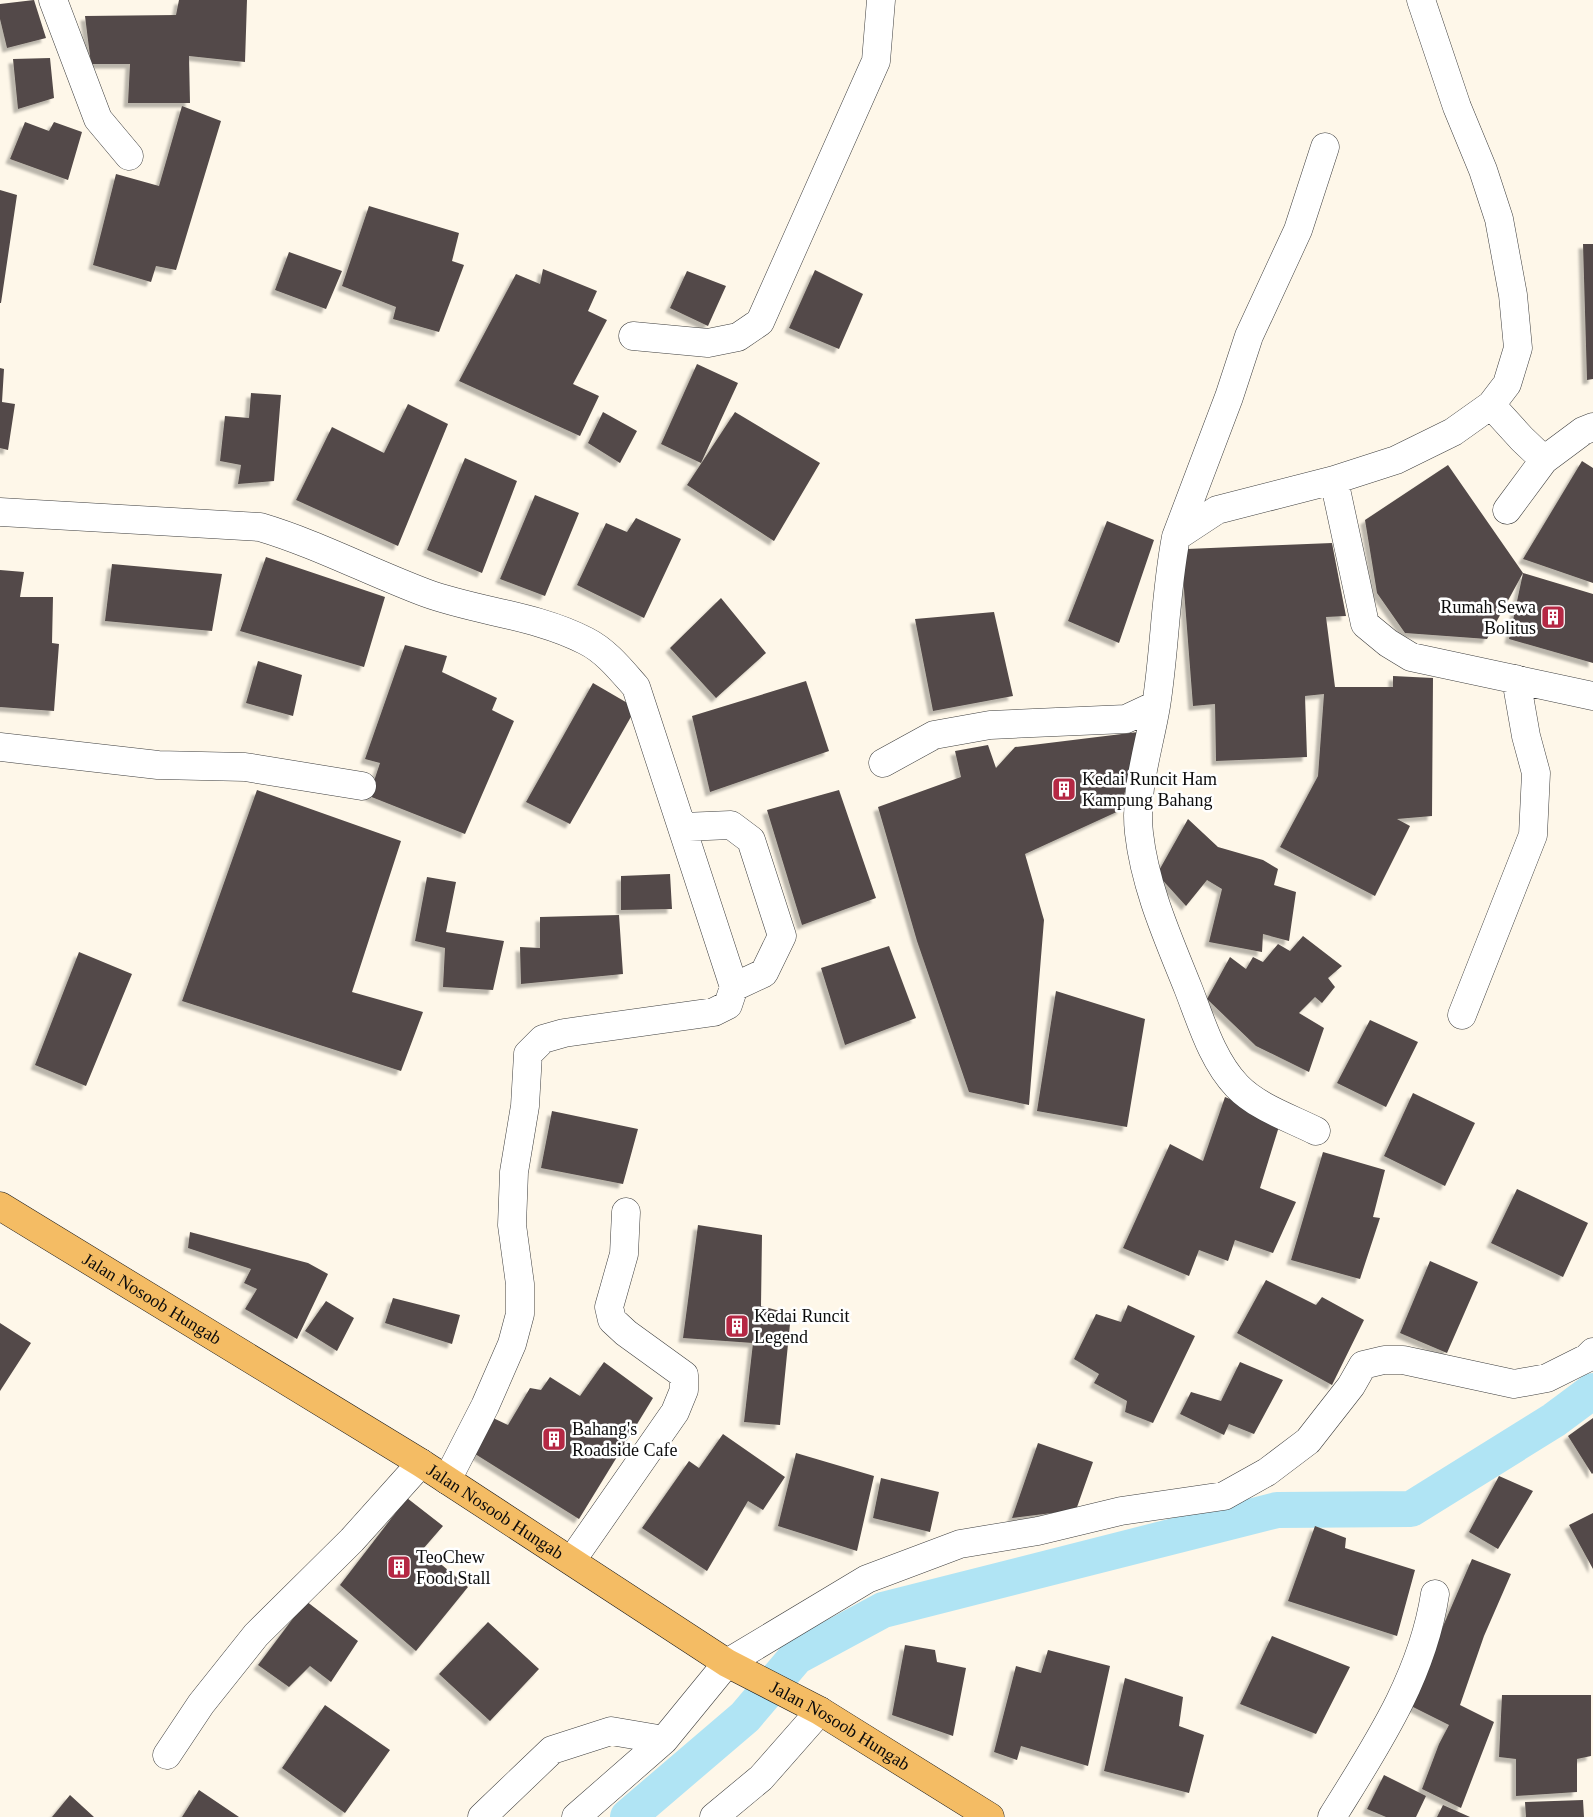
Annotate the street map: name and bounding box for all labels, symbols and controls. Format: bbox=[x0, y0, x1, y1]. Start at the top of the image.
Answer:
place label: Rumah Sewa Bolitus bbox=[1441, 597, 1536, 638]
building icon: Rumah Sewa Bolitus bbox=[1540, 604, 1566, 630]
place label: Kedai Runcit Ham Kampung Bahang bbox=[1082, 769, 1217, 810]
building icon: Kedai Runcit Ham Kampung Bahang bbox=[1051, 776, 1077, 802]
street label: Jalan Nosoob Hungab bbox=[79, 1249, 225, 1349]
place label: Kedai Runcit Legend bbox=[754, 1306, 849, 1347]
building icon: Kedai Runcit Legend bbox=[724, 1313, 750, 1339]
place label: Bahang's Roadside Cafe bbox=[572, 1419, 677, 1460]
building icon: Bahang's Roadside Cafe bbox=[541, 1426, 567, 1452]
street label: Jalan Nosoob Hungab bbox=[423, 1460, 567, 1563]
place label: TeoChew Food Stall bbox=[416, 1547, 491, 1588]
building icon: TeoChew Food Stall bbox=[386, 1554, 412, 1580]
street label: Jalan Nosoob Hungab bbox=[767, 1677, 914, 1775]

